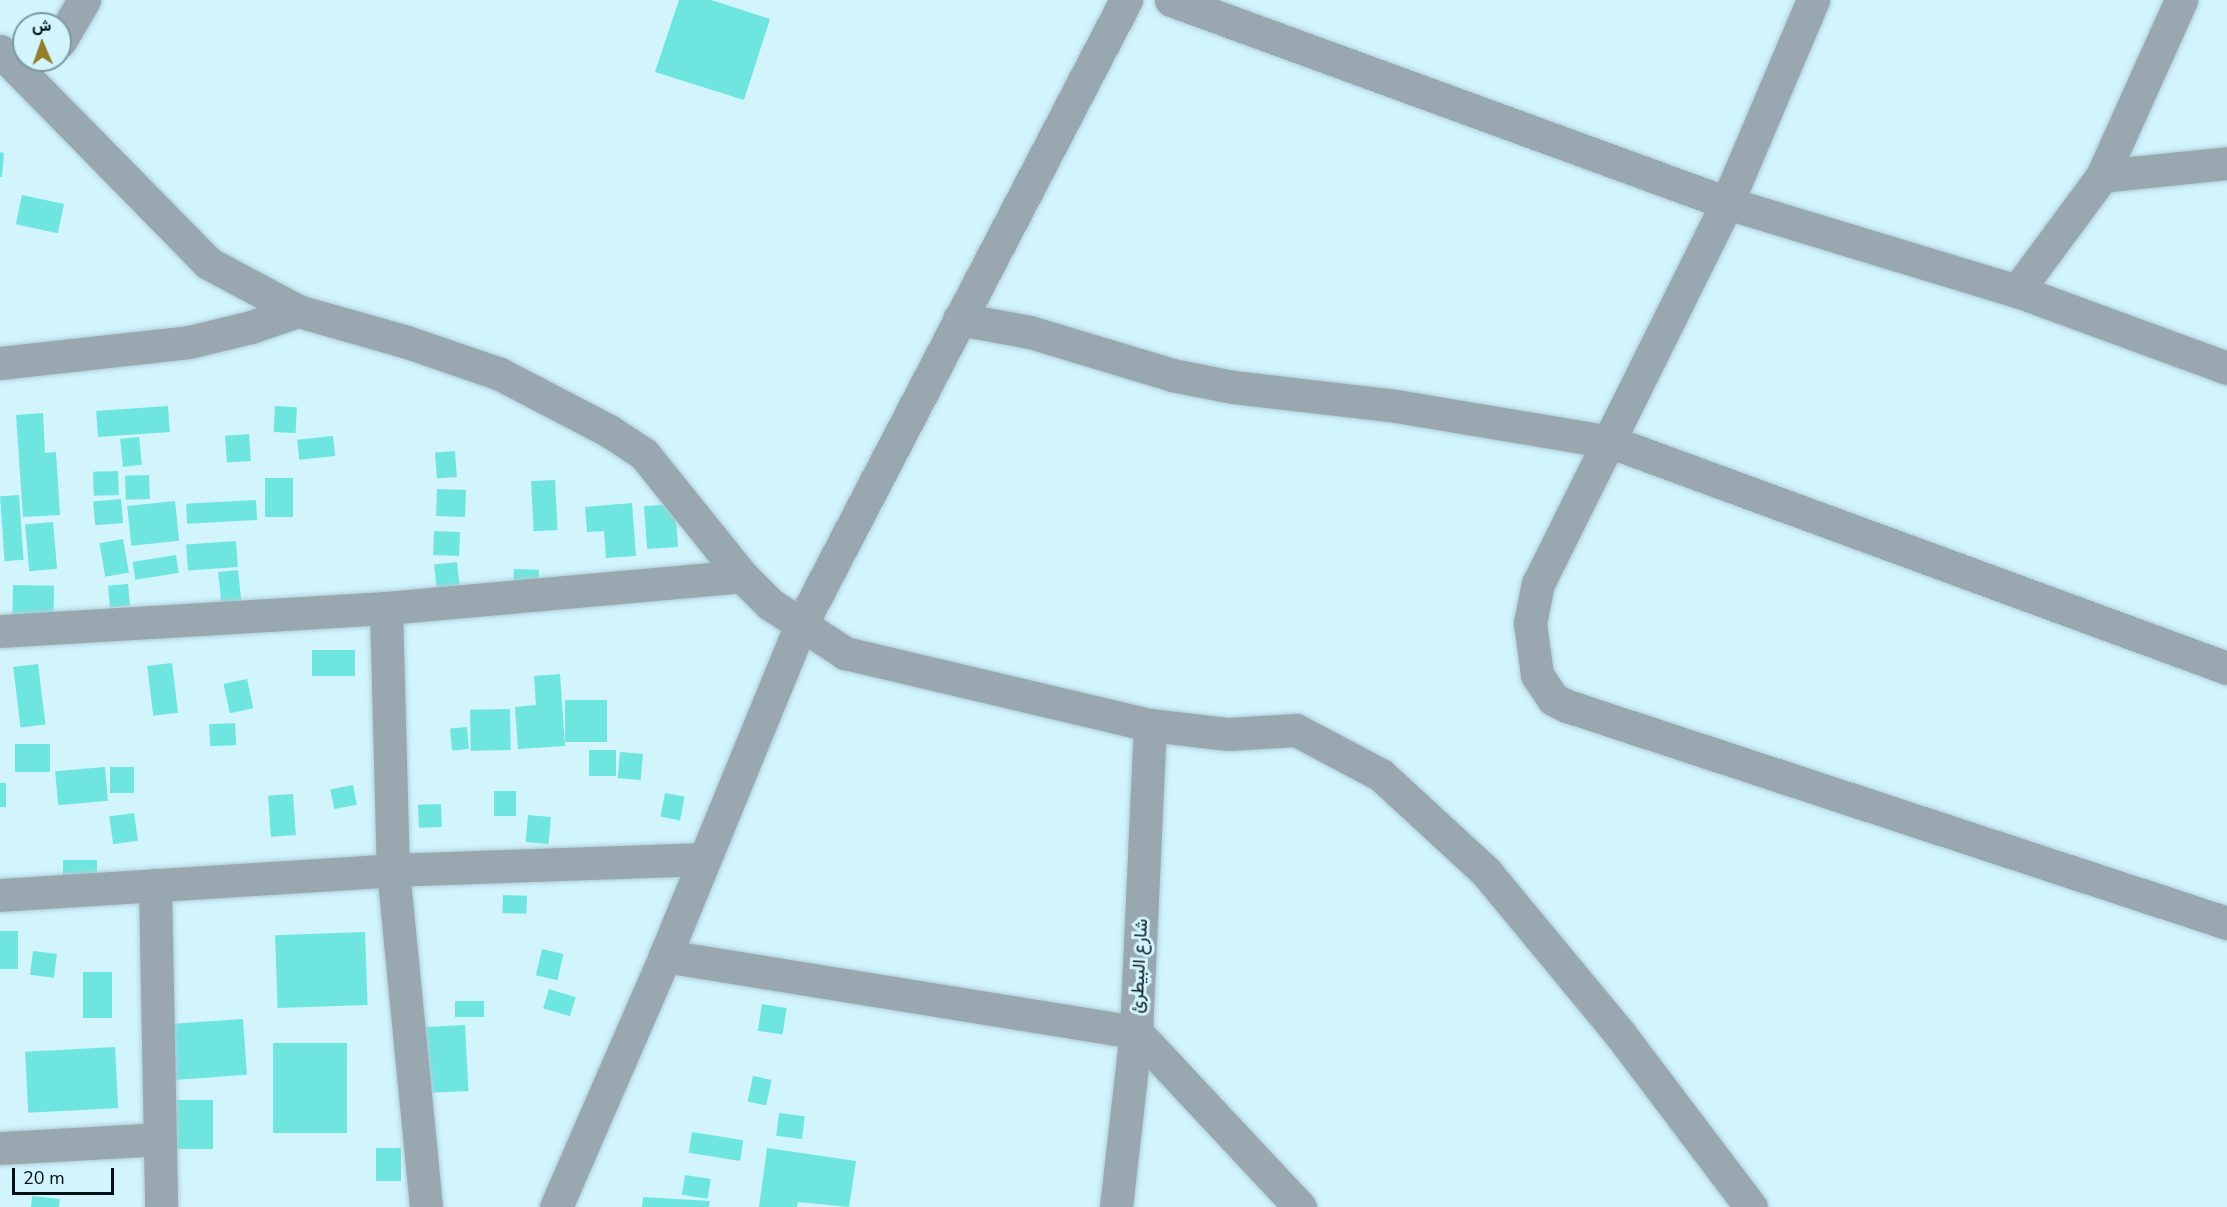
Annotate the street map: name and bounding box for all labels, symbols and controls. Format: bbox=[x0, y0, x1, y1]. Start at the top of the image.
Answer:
north arrow bbox=[12, 12, 72, 72]
text: ش bbox=[31, 15, 51, 37]
street label: شارع البيطرئ bbox=[1126, 918, 1152, 1014]
scale bar bbox=[15, 1156, 117, 1194]
text: 20 m bbox=[23, 1166, 65, 1190]

